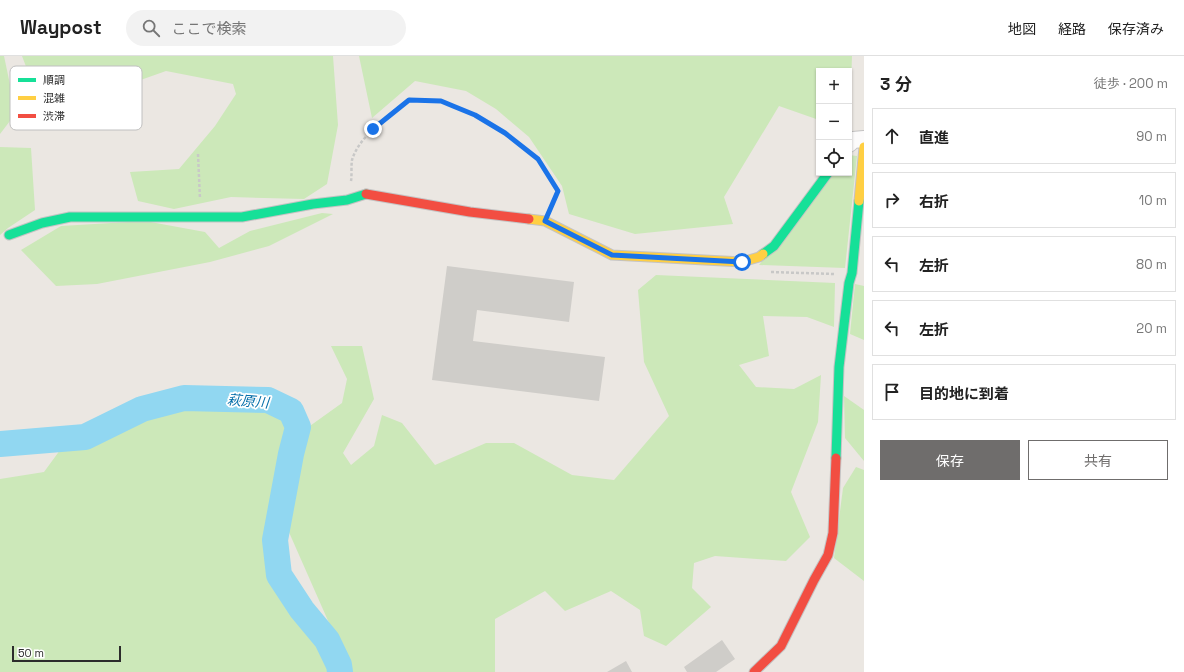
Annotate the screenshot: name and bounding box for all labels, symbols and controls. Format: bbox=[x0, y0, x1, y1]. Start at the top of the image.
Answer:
search box bbox=[126, 10, 406, 46]
text: Waypost bbox=[20, 15, 102, 40]
icon: search bbox=[140, 17, 162, 39]
text: ここで検索 bbox=[172, 19, 247, 38]
text: 地図 bbox=[1008, 20, 1036, 38]
text: 経路 bbox=[1058, 20, 1086, 38]
text: 保存済み bbox=[1108, 20, 1164, 38]
legend bbox=[10, 66, 142, 130]
map controls bbox=[816, 68, 852, 176]
button: + bbox=[816, 68, 852, 104]
text: 順調 bbox=[43, 73, 65, 87]
text: 3 分 bbox=[880, 73, 912, 95]
text: 徒歩 · 200 m bbox=[1094, 75, 1168, 92]
text: 混雑 bbox=[43, 91, 65, 105]
button: − bbox=[816, 104, 852, 140]
text: 渋滞 bbox=[43, 109, 65, 123]
route end bbox=[364, 120, 382, 138]
icon: ahead bbox=[881, 125, 903, 147]
text: 直進 bbox=[919, 128, 949, 147]
text: 90 m bbox=[1136, 128, 1167, 145]
button: locate bbox=[816, 140, 852, 176]
icon: right bbox=[881, 189, 903, 211]
text: 右折 bbox=[919, 192, 949, 211]
text: 10 m bbox=[1139, 192, 1167, 209]
route start bbox=[733, 253, 751, 271]
icon: left bbox=[881, 253, 903, 275]
text: 左折 bbox=[919, 256, 949, 275]
text: 80 m bbox=[1136, 256, 1167, 273]
icon: left bbox=[881, 317, 903, 339]
text: 左折 bbox=[919, 320, 949, 339]
text: 20 m bbox=[1136, 320, 1167, 337]
icon: arrive bbox=[881, 381, 903, 403]
text: 目的地に到着 bbox=[919, 384, 1009, 403]
water label: 萩原川 bbox=[226, 390, 272, 412]
button: 保存 bbox=[880, 440, 1020, 480]
button: 共有 bbox=[1028, 440, 1168, 480]
scale bar bbox=[12, 644, 121, 663]
text: 50 m bbox=[18, 646, 44, 660]

